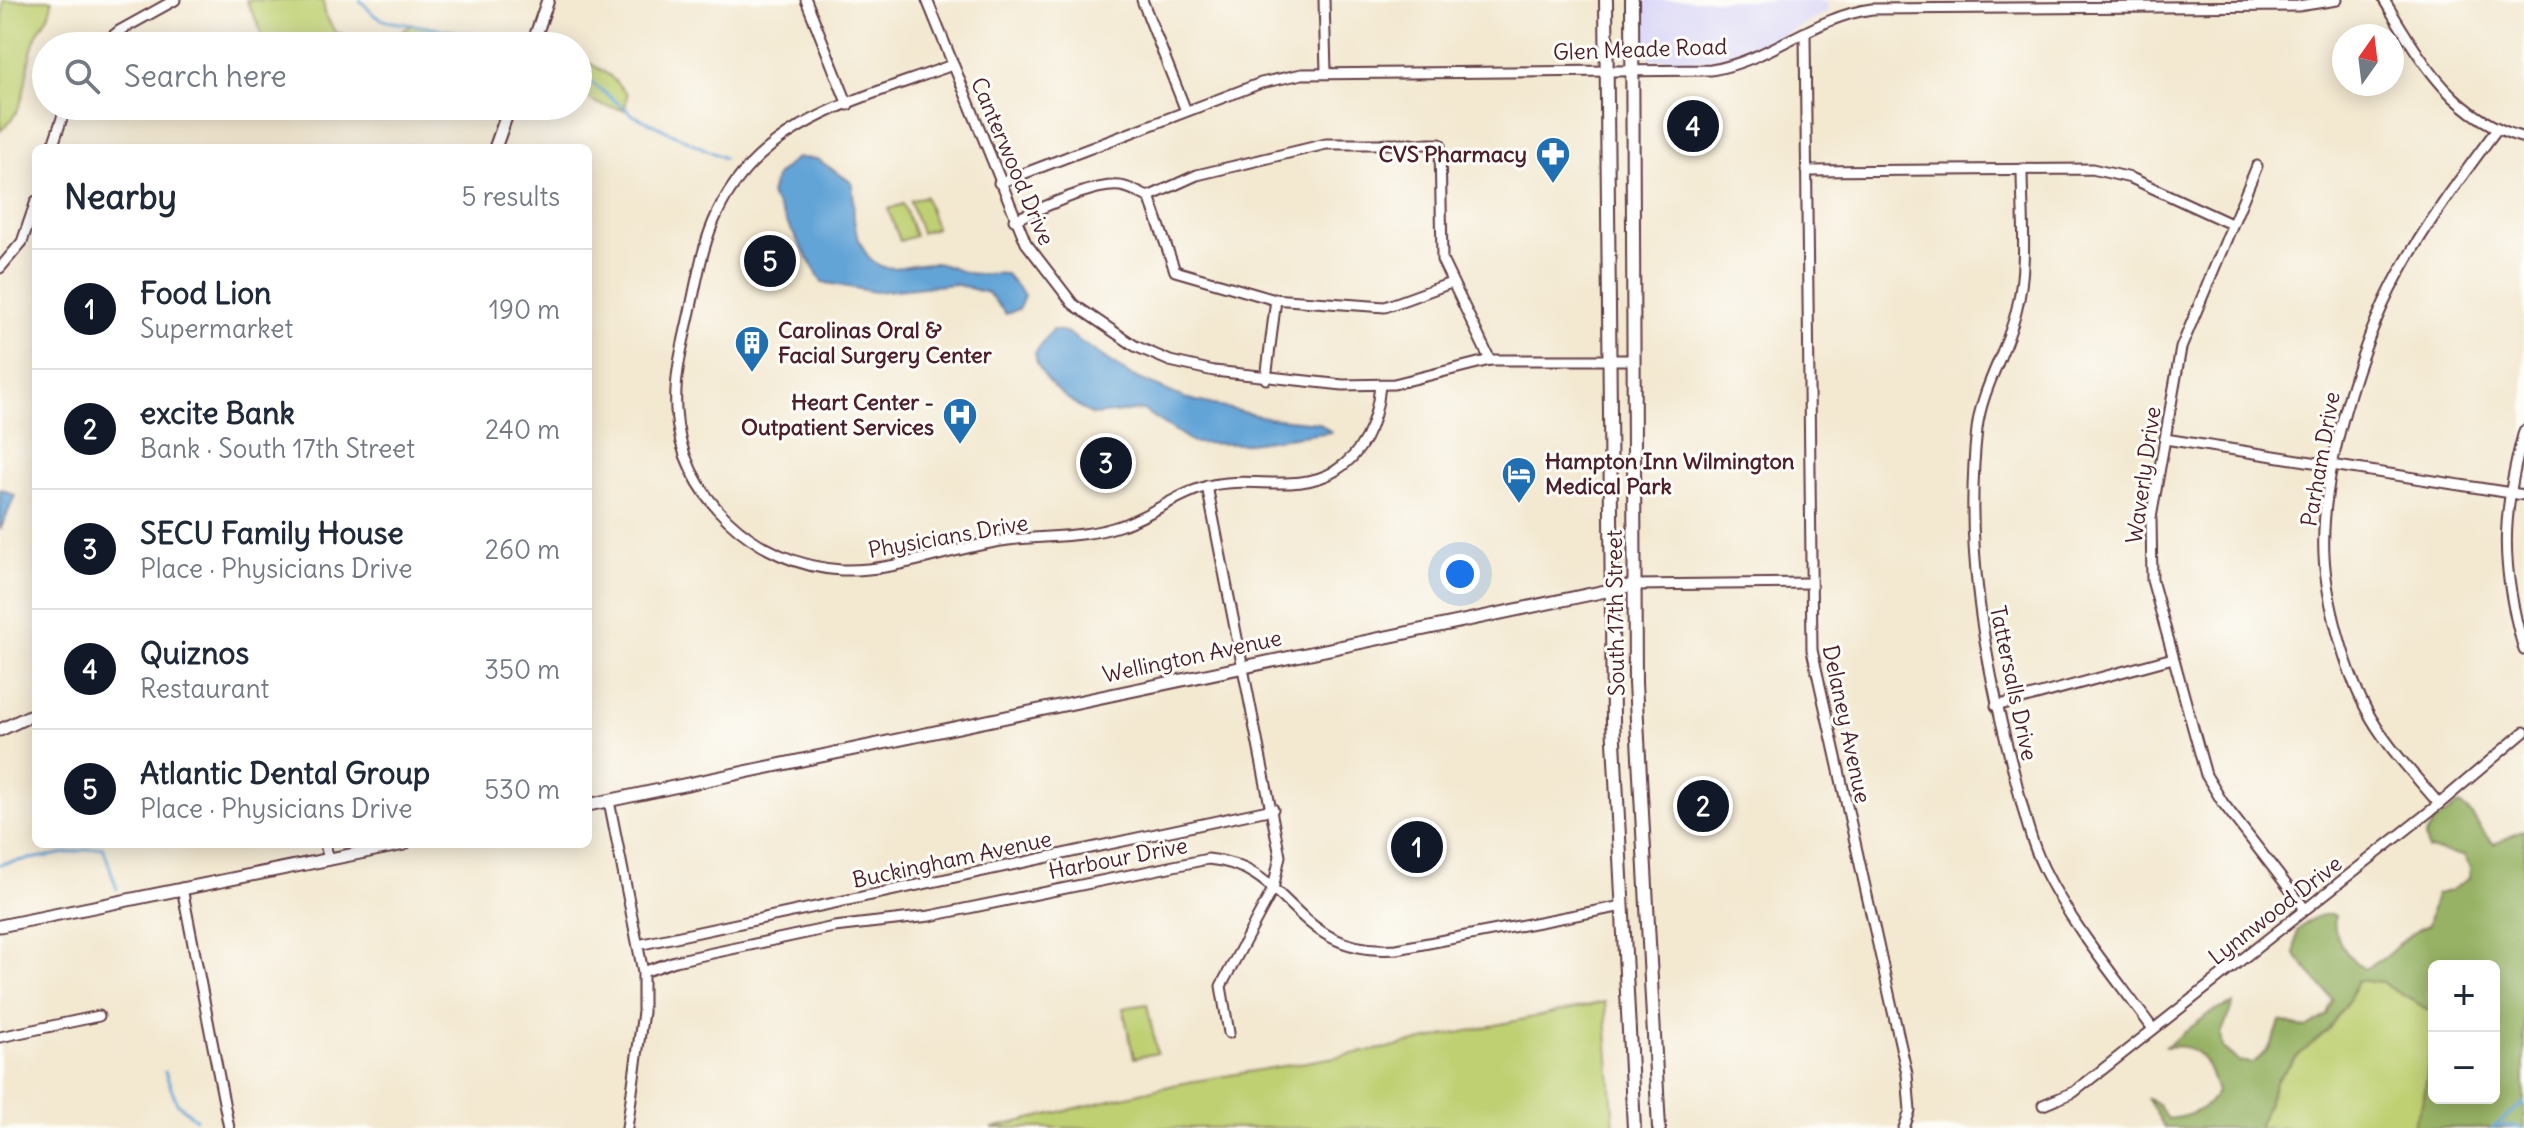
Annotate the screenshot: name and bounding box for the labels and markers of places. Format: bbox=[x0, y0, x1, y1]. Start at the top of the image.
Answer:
pin: 4 bbox=[1667, 96, 1719, 156]
pharmacy icon: CVS Pharmacy bbox=[1534, 135, 1572, 185]
place label: CVS Pharmacy bbox=[1378, 140, 1527, 168]
pin: 5 bbox=[744, 231, 796, 291]
place label: Carolinas Oral & Facial Surgery Center bbox=[778, 316, 993, 369]
building icon: Carolinas Oral & Facial Surgery Center bbox=[733, 324, 771, 374]
place label: Heart Center - Outpatient Services bbox=[741, 388, 934, 441]
hospital icon: Heart Center - Outpatient Services bbox=[941, 396, 979, 446]
pin: 3 bbox=[1080, 433, 1132, 493]
place label: Hampton Inn Wilmington Medical Park bbox=[1545, 447, 1795, 500]
hotel icon: Hampton Inn Wilmington Medical Park bbox=[1500, 455, 1538, 505]
pin: 2 bbox=[1677, 776, 1729, 836]
pin: 1 bbox=[1391, 817, 1443, 877]

